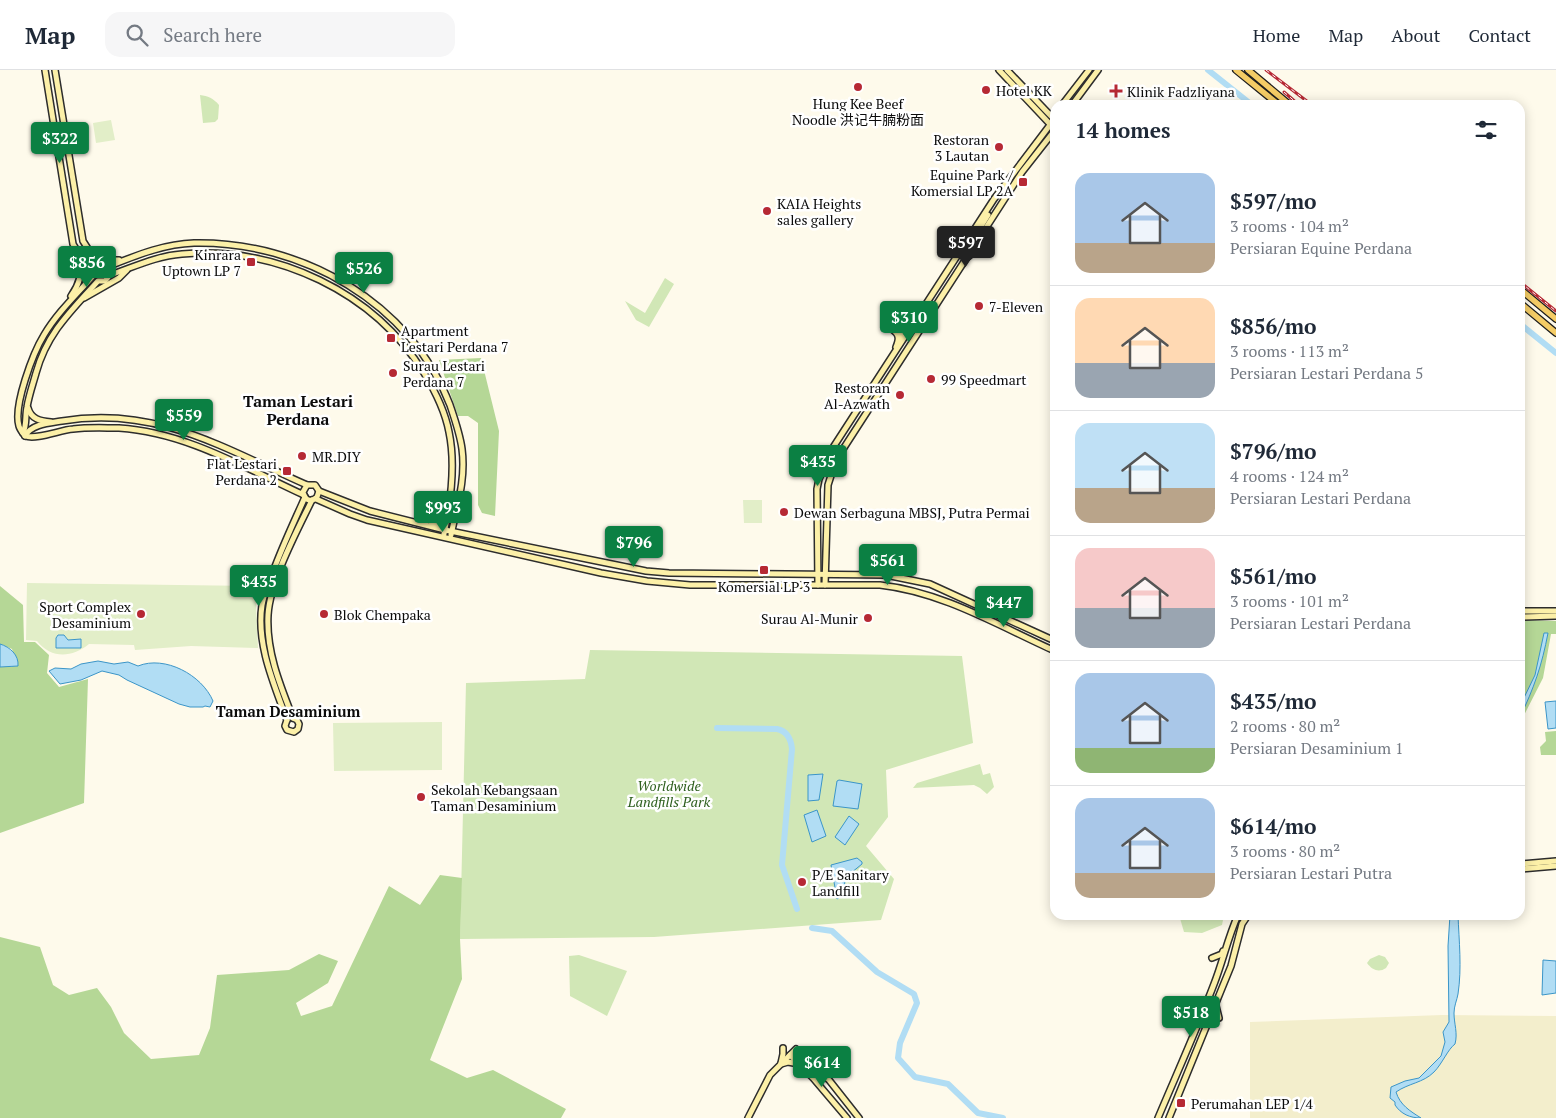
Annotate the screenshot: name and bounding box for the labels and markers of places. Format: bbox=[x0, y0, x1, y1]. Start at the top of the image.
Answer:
marker: Hung Kee Beef Noodle 洪记牛腩粉面 bbox=[852, 81, 864, 93]
place label: Hotel KK bbox=[996, 81, 1053, 100]
place label: Klinik Fadzliyana bbox=[1127, 82, 1235, 101]
marker: Hotel KK bbox=[980, 84, 992, 96]
marker: Klinik Fadzliyana bbox=[1109, 84, 1123, 98]
place label: Hung Kee Beef Noodle 洪记牛腩粉面 bbox=[792, 94, 924, 129]
pin: $322 bbox=[30, 122, 90, 164]
place label: Restoran 3 Lautan bbox=[934, 130, 990, 165]
marker: Restoran 3 Lautan bbox=[993, 141, 1005, 153]
place label: Equine Park / Komersial LP 2A bbox=[911, 165, 1014, 200]
marker: Equine Park / Komersial LP 2A bbox=[1017, 176, 1029, 188]
place label: KAIA Heights sales gallery bbox=[777, 194, 861, 229]
marker: KAIA Heights sales gallery bbox=[761, 205, 773, 217]
pin: $597 bbox=[936, 226, 996, 268]
place label: Kinrara Uptown LP 7 bbox=[162, 245, 241, 280]
pin: $856 bbox=[57, 246, 117, 288]
pin: $526 bbox=[334, 252, 394, 294]
marker: Kinrara Uptown LP 7 bbox=[245, 256, 257, 268]
place label: 7-Eleven bbox=[989, 297, 1044, 316]
pin: $310 bbox=[879, 300, 939, 343]
marker: 7-Eleven bbox=[973, 300, 985, 312]
place label: Apartment Lestari Perdana 7 bbox=[401, 321, 508, 356]
marker: Apartment Lestari Perdana 7 bbox=[385, 332, 397, 344]
place label: Surau Lestari Perdana 7 bbox=[403, 356, 485, 391]
marker: Surau Lestari Perdana 7 bbox=[387, 367, 399, 379]
place label: 99 Speedmart bbox=[941, 370, 1027, 389]
marker: 99 Speedmart bbox=[925, 373, 937, 385]
place label: Restoran Al-Azwath bbox=[824, 378, 891, 413]
marker: Restoran Al-Azwath bbox=[894, 389, 906, 401]
pin: $559 bbox=[154, 398, 214, 441]
pin: $435 bbox=[788, 444, 848, 487]
place label: MR.DIY bbox=[312, 447, 362, 466]
marker: MR.DIY bbox=[296, 450, 308, 462]
place label: Flat Lestari Perdana 2 bbox=[207, 454, 277, 489]
marker: Flat Lestari Perdana 2 bbox=[281, 465, 293, 477]
pin: $993 bbox=[413, 490, 473, 533]
place label: Dewan Serbaguna MBSJ, Putra Permai bbox=[794, 503, 1030, 522]
marker: Dewan Serbaguna MBSJ, Putra Permai bbox=[778, 506, 790, 518]
pin: $796 bbox=[604, 526, 664, 568]
pin: $561 bbox=[858, 544, 918, 586]
pin: $435 bbox=[229, 564, 289, 607]
marker: Komersial LP 3 bbox=[758, 564, 770, 576]
place label: Komersial LP 3 bbox=[718, 577, 810, 596]
pin: $447 bbox=[974, 586, 1034, 628]
place label: Sport Complex Desaminium bbox=[39, 597, 132, 632]
place label: Blok Chempaka bbox=[334, 605, 431, 624]
marker: Sport Complex Desaminium bbox=[135, 608, 147, 620]
marker: Blok Chempaka bbox=[318, 608, 330, 620]
place label: Surau Al-Munir bbox=[761, 609, 859, 628]
marker: Surau Al-Munir bbox=[862, 612, 874, 624]
place label: Sekolah Kebangsaan Taman Desaminium bbox=[431, 780, 558, 815]
marker: Sekolah Kebangsaan Taman Desaminium bbox=[415, 791, 427, 803]
place label: P/E Sanitary Landfill bbox=[812, 865, 890, 900]
marker: P/E Sanitary Landfill bbox=[796, 876, 808, 888]
pin: $518 bbox=[1161, 996, 1221, 1038]
pin: $614 bbox=[792, 1046, 852, 1088]
place label: Perumahan LEP 1/4 bbox=[1191, 1094, 1313, 1113]
marker: Perumahan LEP 1/4 bbox=[1175, 1097, 1187, 1109]

